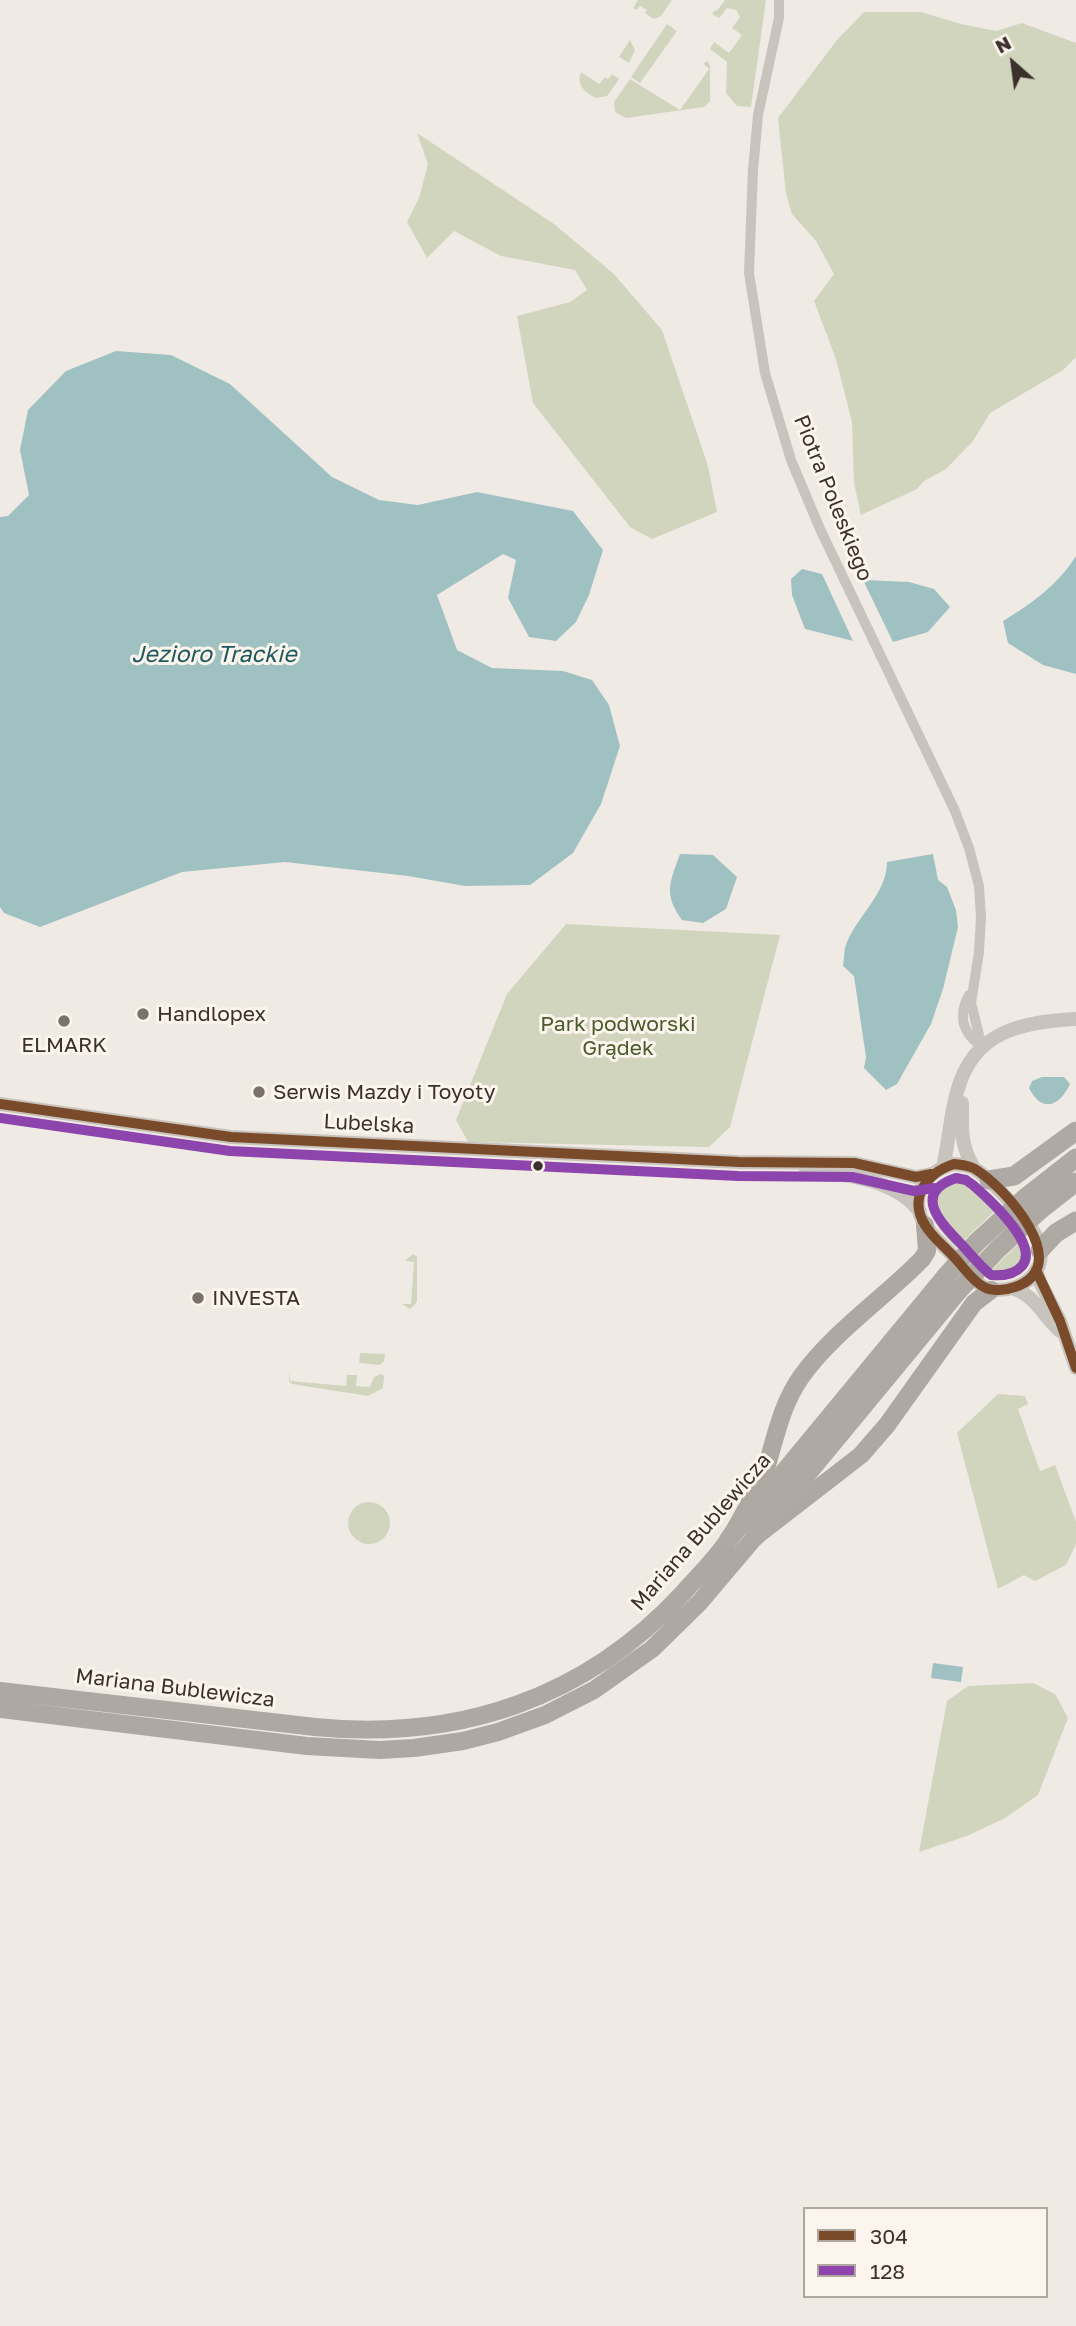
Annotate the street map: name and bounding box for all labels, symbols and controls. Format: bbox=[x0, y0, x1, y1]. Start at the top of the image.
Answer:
north arrow bbox=[978, 28, 1048, 98]
text: N bbox=[991, 30, 1015, 58]
street label: Piotra Poleskiego bbox=[788, 411, 878, 585]
water label: Jezioro Trackie bbox=[131, 641, 297, 669]
place label: Handlopex bbox=[157, 1001, 266, 1027]
marker: Handlopex bbox=[135, 1006, 151, 1022]
park label: Park podworski Grądek bbox=[540, 1011, 696, 1061]
marker: ELMARK bbox=[56, 1013, 72, 1029]
place label: ELMARK bbox=[21, 1032, 107, 1058]
place label: Serwis Mazdy i Toyoty bbox=[273, 1079, 496, 1105]
marker: Serwis Mazdy i Toyoty bbox=[251, 1084, 267, 1100]
street label: Lubelska bbox=[323, 1109, 415, 1139]
unlabelled marker bbox=[531, 1159, 545, 1173]
place label: INVESTA bbox=[212, 1285, 300, 1311]
marker: INVESTA bbox=[190, 1290, 206, 1306]
street label: Mariana Bublewicza bbox=[626, 1448, 776, 1616]
street label: Mariana Bublewicza bbox=[74, 1663, 276, 1713]
legend bbox=[803, 2207, 1048, 2298]
text: 304 bbox=[870, 2223, 908, 2249]
text: 128 bbox=[870, 2258, 905, 2284]

